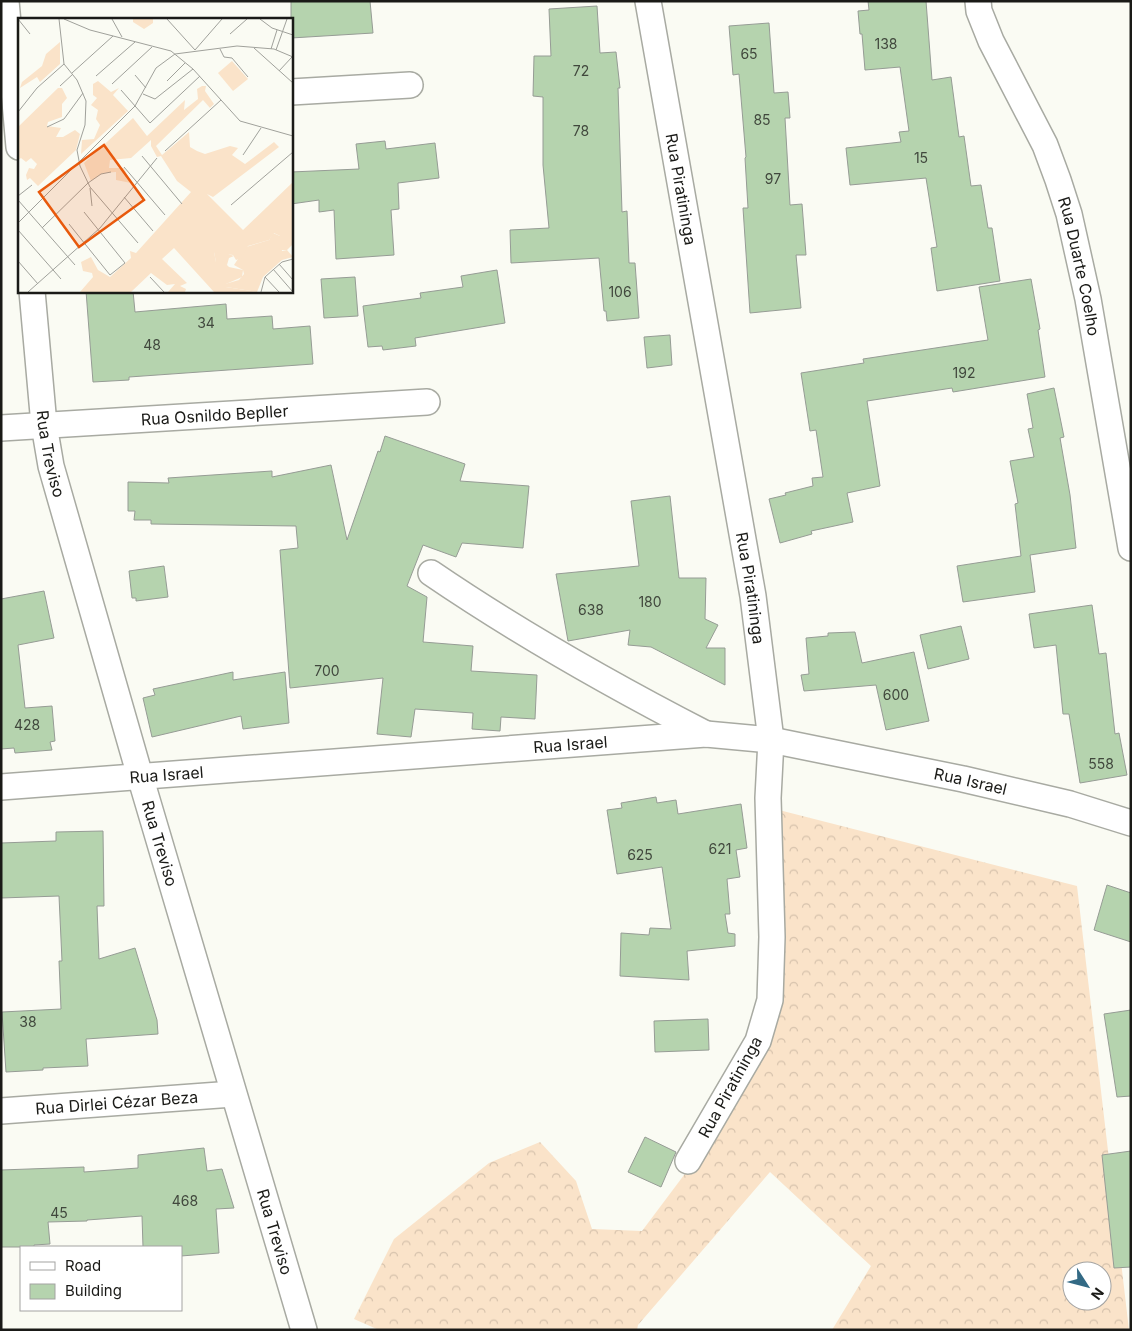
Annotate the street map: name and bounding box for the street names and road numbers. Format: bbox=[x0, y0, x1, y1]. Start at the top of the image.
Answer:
street label: Rua Piratininga bbox=[662, 132, 701, 246]
street label: Rua Duarte Coelho bbox=[1054, 194, 1104, 337]
street label: Rua Osnildo Bepller bbox=[140, 400, 289, 429]
street label: Rua Treviso bbox=[33, 409, 69, 500]
street label: Rua Piratininga bbox=[732, 531, 769, 645]
street label: Rua Israel bbox=[533, 731, 608, 757]
street label: Rua Israel bbox=[129, 762, 204, 787]
street label: Rua Israel bbox=[932, 763, 1009, 799]
street label: Rua Treviso bbox=[138, 798, 182, 889]
street label: Rua Piratininga bbox=[694, 1033, 766, 1141]
street label: Rua Dirlei Cézar Beza bbox=[35, 1087, 199, 1118]
street label: Rua Treviso bbox=[253, 1187, 297, 1277]

